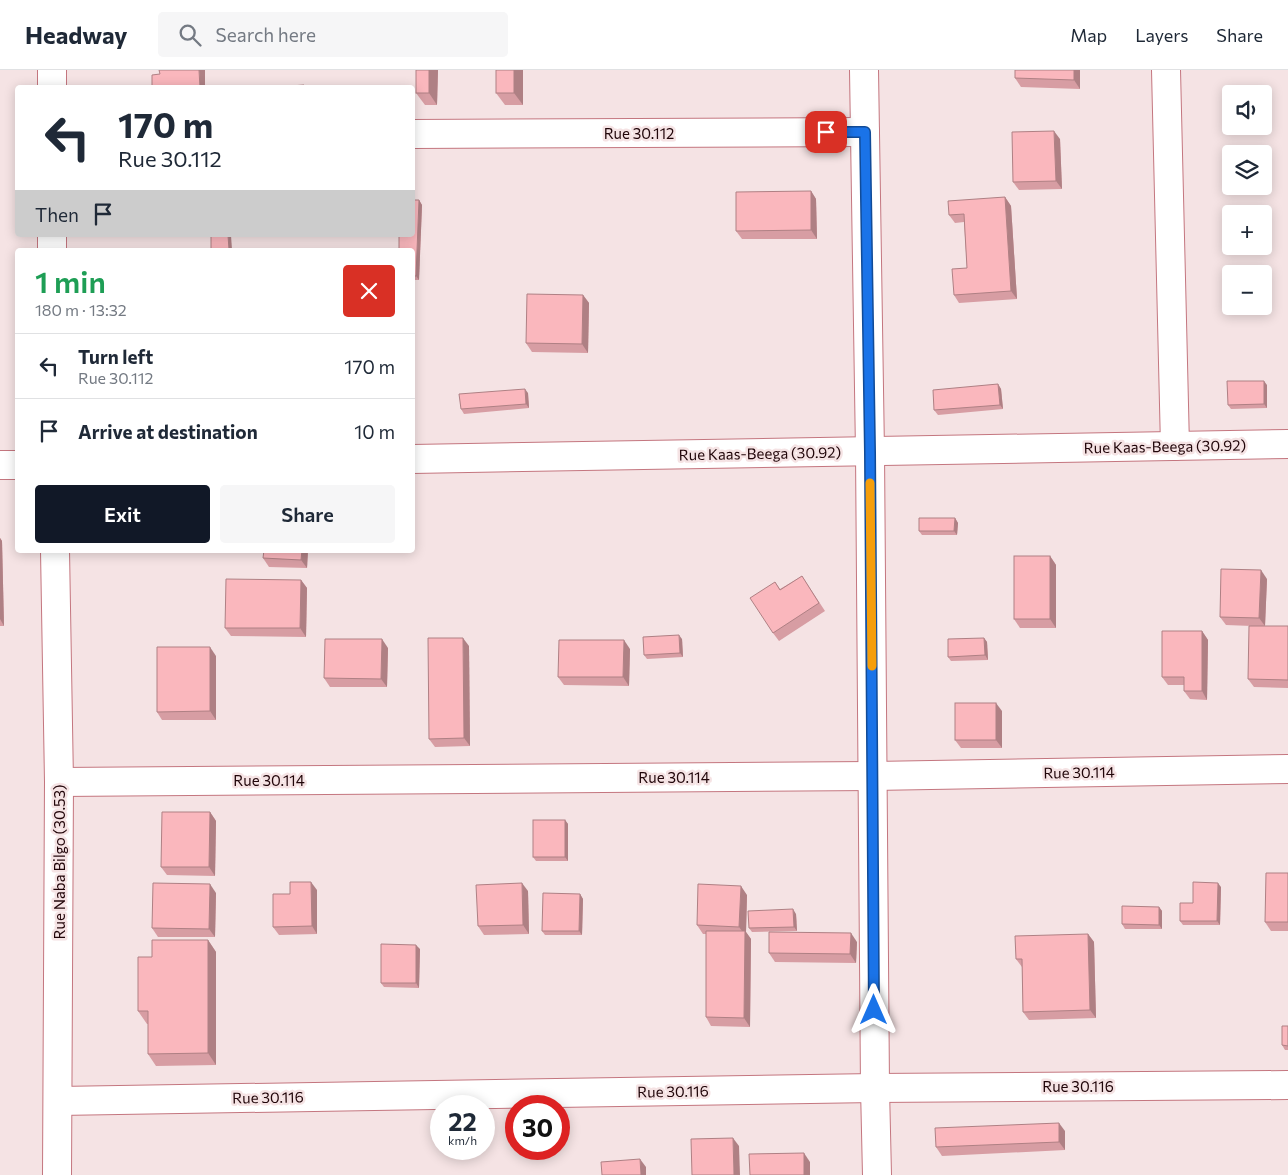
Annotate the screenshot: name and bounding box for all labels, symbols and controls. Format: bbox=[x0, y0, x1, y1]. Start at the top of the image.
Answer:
search box bbox=[158, 12, 508, 57]
text: Headway bbox=[25, 20, 128, 49]
icon: search bbox=[176, 21, 204, 49]
text: Search here bbox=[216, 23, 316, 46]
text: Map bbox=[1070, 24, 1107, 46]
text: Layers bbox=[1135, 24, 1188, 46]
text: Share bbox=[1216, 24, 1263, 46]
map controls bbox=[1222, 85, 1272, 315]
button: sound bbox=[1222, 85, 1272, 135]
text: 170 m bbox=[118, 102, 213, 145]
icon: left bbox=[35, 105, 100, 170]
pin bbox=[805, 111, 847, 153]
icon: arrive bbox=[812, 118, 840, 146]
street label: Rue 30.112 bbox=[604, 124, 674, 142]
text: Rue 30.112 bbox=[118, 145, 222, 172]
button: layers bbox=[1222, 145, 1272, 195]
icon: arrive bbox=[89, 200, 117, 228]
text: Then bbox=[35, 203, 79, 226]
button: + bbox=[1222, 205, 1272, 255]
text: 1 min bbox=[35, 262, 106, 299]
button: close bbox=[343, 265, 395, 317]
button: − bbox=[1222, 265, 1272, 315]
text: 180 m · 13:32 bbox=[35, 300, 127, 319]
text: Turn left bbox=[78, 345, 153, 368]
icon: left bbox=[35, 352, 63, 380]
text: 170 m bbox=[344, 355, 395, 378]
text: Rue 30.112 bbox=[78, 368, 153, 387]
icon: arrive bbox=[35, 417, 63, 445]
text: Arrive at destination bbox=[78, 420, 258, 443]
text: 10 m bbox=[354, 420, 395, 443]
street label: Rue Kaas-Beega (30.92) bbox=[1084, 436, 1246, 456]
street label: Rue Kaas-Beega (30.92) bbox=[679, 443, 841, 463]
button: Exit bbox=[35, 485, 210, 543]
button: Share bbox=[220, 485, 395, 543]
street label: Rue 30.114 bbox=[1043, 762, 1115, 782]
street label: Rue 30.114 bbox=[638, 768, 710, 786]
street label: Rue 30.114 bbox=[233, 771, 305, 789]
street label: Rue Naba Bilgo (30.53) bbox=[50, 785, 68, 939]
position arrow bbox=[847, 983, 899, 1035]
street label: Rue 30.116 bbox=[1042, 1077, 1114, 1095]
street label: Rue 30.116 bbox=[637, 1081, 709, 1101]
street label: Rue 30.116 bbox=[232, 1087, 304, 1107]
speed limit sign: 30 bbox=[505, 1095, 570, 1160]
text: 22 bbox=[448, 1106, 477, 1136]
text: km/h bbox=[448, 1133, 477, 1147]

